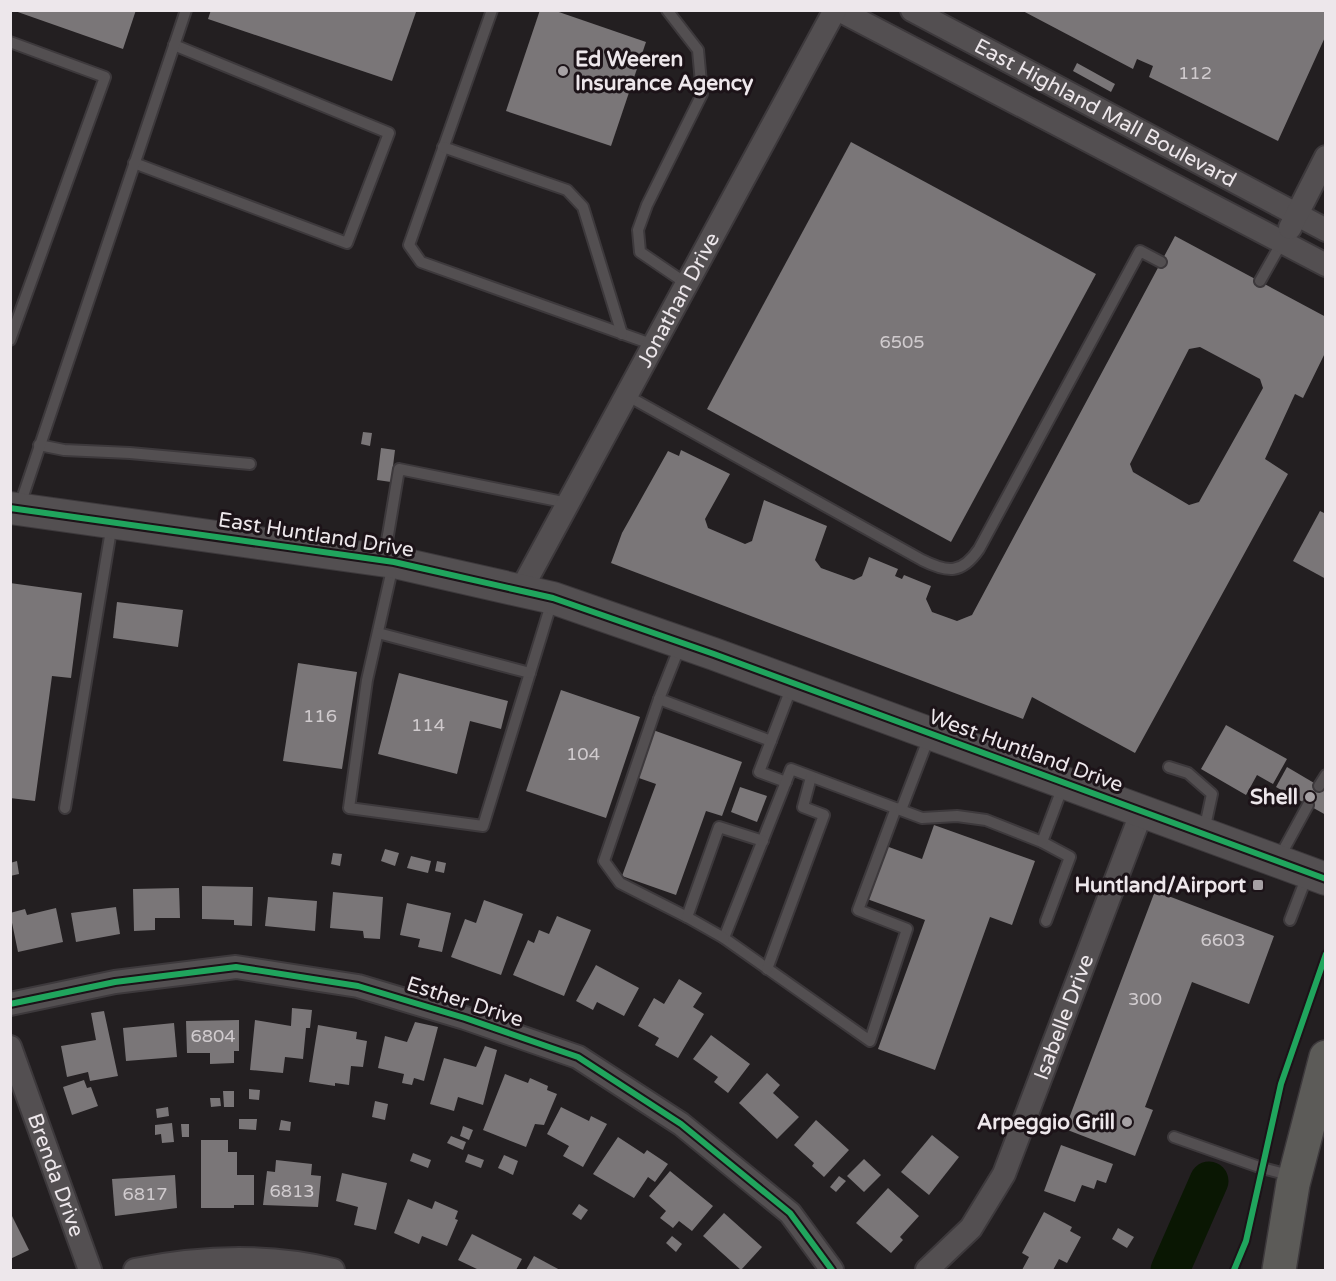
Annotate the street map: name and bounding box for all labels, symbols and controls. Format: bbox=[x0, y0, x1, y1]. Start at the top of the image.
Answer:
street label: East Highland Mall Boulevard bbox=[970, 33, 1241, 193]
place label: Ed Weeren Insurance Agency bbox=[575, 47, 754, 96]
house number: 112 bbox=[1178, 62, 1212, 84]
marker: Ed Weeren Insurance Agency bbox=[556, 64, 570, 78]
street label: Jonathan Drive bbox=[632, 228, 725, 372]
house number: 6505 bbox=[879, 331, 925, 353]
street label: East Huntland Drive bbox=[216, 507, 416, 563]
street label: West Huntland Drive bbox=[925, 704, 1127, 798]
house number: 116 bbox=[303, 705, 337, 727]
house number: 114 bbox=[411, 714, 445, 736]
house number: 104 bbox=[566, 743, 600, 765]
place label: Shell bbox=[1250, 785, 1298, 810]
marker: Shell bbox=[1303, 790, 1317, 804]
place label: Huntland/Airport bbox=[1074, 873, 1246, 898]
marker: Huntland/Airport bbox=[1251, 878, 1265, 892]
house number: 6603 bbox=[1200, 929, 1246, 951]
street label: Isabelle Drive bbox=[1028, 951, 1099, 1083]
street label: Esther Drive bbox=[404, 971, 527, 1033]
house number: 300 bbox=[1128, 988, 1162, 1010]
house number: 6804 bbox=[190, 1025, 236, 1047]
street label: Brenda Drive bbox=[22, 1110, 90, 1240]
place label: Arpeggio Grill bbox=[977, 1110, 1115, 1135]
marker: Arpeggio Grill bbox=[1120, 1115, 1134, 1129]
house number: 6813 bbox=[269, 1180, 315, 1202]
house number: 6817 bbox=[122, 1183, 168, 1205]

